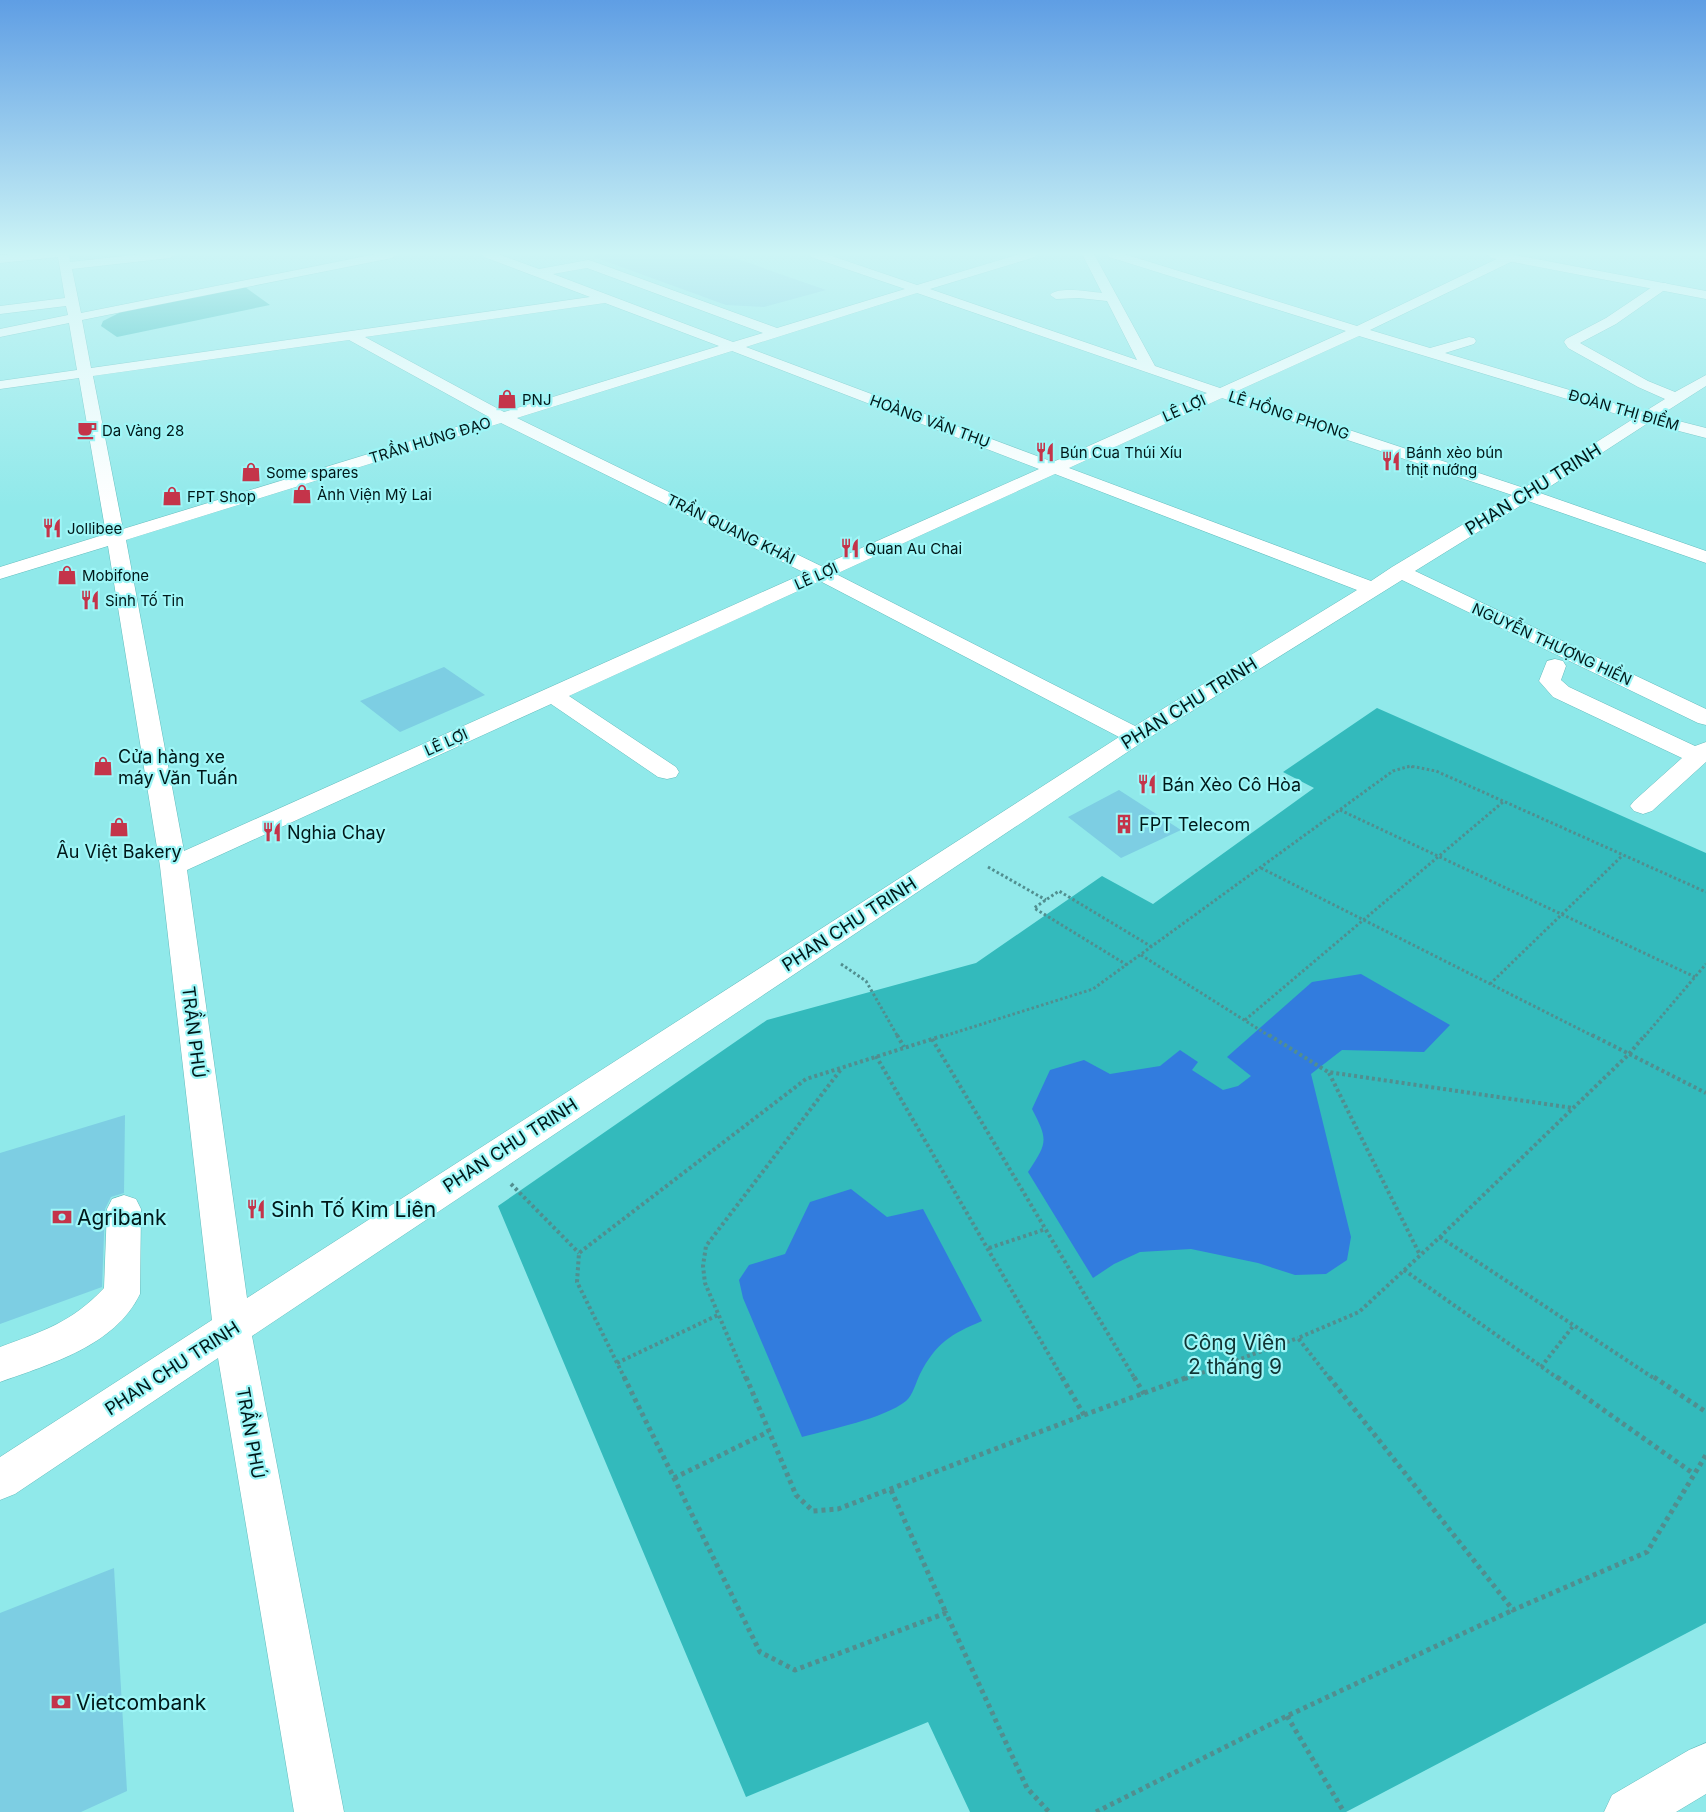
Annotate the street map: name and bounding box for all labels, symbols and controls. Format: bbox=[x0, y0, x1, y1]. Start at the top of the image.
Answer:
street label: ĐOÀN THỊ ĐIỂM bbox=[1567, 383, 1682, 435]
street label: LÊ HỒNG PHONG bbox=[1226, 385, 1352, 443]
shop icon: PNJ bbox=[496, 388, 518, 410]
place label: PNJ bbox=[522, 390, 551, 409]
street label: HOÀNG VĂN THỤ bbox=[867, 390, 993, 452]
street label: LÊ LỢI bbox=[1159, 390, 1209, 426]
street label: TRẦN HƯNG ĐẠO bbox=[366, 411, 493, 468]
cafe icon: Da Vàng 28 bbox=[76, 419, 98, 441]
place label: Da Vàng 28 bbox=[102, 421, 184, 440]
street label: PHAN CHU TRINH bbox=[1461, 439, 1605, 539]
restaurant icon: Bún Cua Thúi Xíu bbox=[1034, 441, 1056, 463]
place label: Bún Cua Thúi Xíu bbox=[1060, 443, 1182, 462]
place label: Bánh xèo bún thịt nướng bbox=[1406, 443, 1503, 479]
restaurant icon: Bánh xèo bún thịt nướng bbox=[1380, 450, 1402, 472]
shop icon: Some spares bbox=[240, 461, 262, 483]
place label: Some spares bbox=[266, 463, 359, 482]
shop icon: Ảnh Viện Mỹ Lai bbox=[291, 483, 313, 505]
shop icon: FPT Shop bbox=[161, 485, 183, 507]
place label: Ảnh Viện Mỹ Lai bbox=[317, 485, 432, 504]
place label: FPT Shop bbox=[187, 487, 256, 506]
street label: TRẦN QUANG KHẢI bbox=[664, 488, 799, 568]
restaurant icon: Jollibee bbox=[41, 517, 63, 539]
place label: Jollibee bbox=[67, 519, 122, 538]
restaurant icon: Quan Au Chai bbox=[839, 537, 861, 559]
place label: Quan Au Chai bbox=[865, 539, 962, 558]
street label: LÊ LỢI bbox=[791, 558, 841, 594]
shop icon: Mobifone bbox=[56, 564, 78, 586]
place label: Mobifone bbox=[82, 566, 149, 585]
restaurant icon: Sinh Tố Tin bbox=[79, 589, 101, 611]
place label: Sinh Tố Tin bbox=[105, 591, 184, 610]
street label: NGUYỄN THƯỢNG HIỀN bbox=[1469, 597, 1636, 689]
street label: PHAN CHU TRINH bbox=[1117, 653, 1261, 753]
street label: LÊ LỢI bbox=[421, 724, 471, 760]
place label: Cửa hàng xe máy Văn Tuấn bbox=[118, 746, 238, 788]
shop icon: Cửa hàng xe máy Văn Tuấn bbox=[92, 755, 114, 777]
restaurant icon: Bán Xèo Cô Hòa bbox=[1136, 773, 1158, 795]
place label: Bán Xèo Cô Hòa bbox=[1162, 774, 1301, 795]
building icon: FPT Telecom bbox=[1113, 813, 1135, 835]
place label: FPT Telecom bbox=[1139, 814, 1250, 835]
shop icon: Âu Việt Bakery bbox=[108, 816, 130, 838]
restaurant icon: Nghia Chay bbox=[261, 821, 283, 843]
place label: Nghia Chay bbox=[287, 822, 386, 843]
place label: Âu Việt Bakery bbox=[56, 840, 182, 862]
street label: PHAN CHU TRINH bbox=[778, 873, 920, 975]
street label: TRẦN PHÚ bbox=[178, 984, 214, 1079]
street label: PHAN CHU TRINH bbox=[439, 1094, 581, 1196]
place label: Sinh Tố Kim Liên bbox=[271, 1197, 436, 1222]
restaurant icon: Sinh Tố Kim Liên bbox=[245, 1198, 267, 1220]
place label: Agribank bbox=[77, 1205, 167, 1230]
bank icon: Agribank bbox=[51, 1206, 73, 1228]
street label: PHAN CHU TRINH bbox=[101, 1317, 243, 1419]
park label: Công Viên 2 tháng 9 bbox=[1183, 1330, 1287, 1379]
street label: TRẦN PHÚ bbox=[233, 1385, 273, 1480]
place label: Vietcombank bbox=[76, 1690, 207, 1715]
bank icon: Vietcombank bbox=[50, 1691, 72, 1713]

